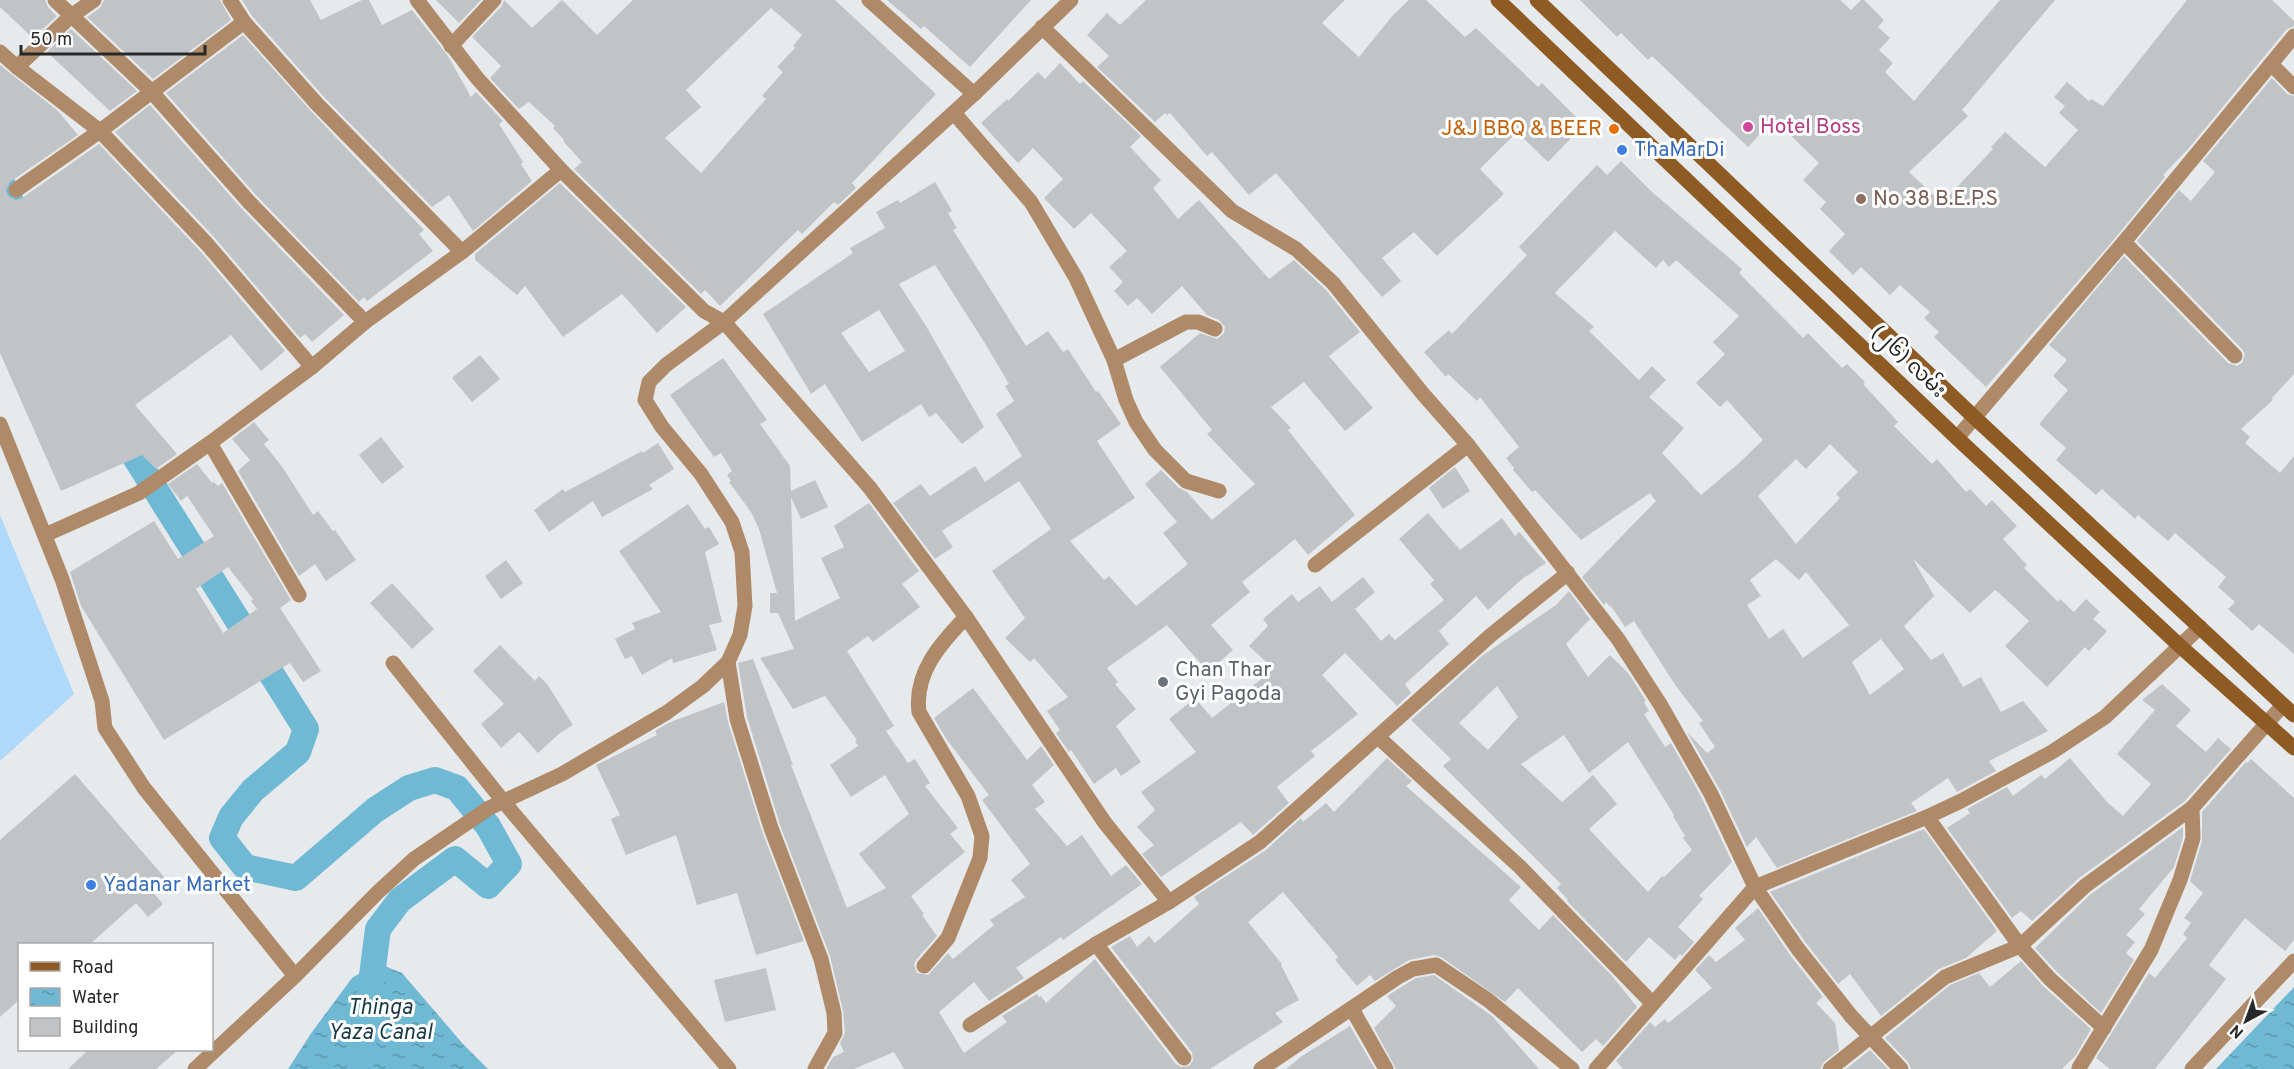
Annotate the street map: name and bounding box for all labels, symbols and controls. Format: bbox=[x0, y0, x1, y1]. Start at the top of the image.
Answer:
scale bar bbox=[21, 18, 206, 56]
text: 50 m bbox=[30, 29, 72, 52]
place label: Hotel Boss bbox=[1760, 114, 1861, 141]
place label: J&J BBQ & BEER bbox=[1441, 116, 1602, 143]
marker: Hotel Boss bbox=[1741, 120, 1755, 134]
marker: J&J BBQ & BEER bbox=[1607, 122, 1621, 136]
place label: ThaMarDi bbox=[1634, 137, 1725, 164]
marker: ThaMarDi bbox=[1615, 143, 1629, 157]
place label: No 38 B.E.P.S bbox=[1873, 186, 1998, 213]
marker: No 38 B.E.P.S bbox=[1854, 192, 1868, 206]
street label: (၂၆) လမ်း bbox=[1864, 317, 1954, 406]
place label: Chan Thar Gyi Pagoda bbox=[1175, 657, 1281, 708]
marker: Chan Thar Gyi Pagoda bbox=[1156, 675, 1170, 689]
place label: Yadanar Market bbox=[103, 872, 251, 899]
marker: Yadanar Market bbox=[84, 878, 98, 892]
legend bbox=[18, 943, 213, 1051]
text: Road bbox=[72, 957, 114, 980]
text: Water bbox=[72, 987, 119, 1010]
north arrow bbox=[2216, 991, 2276, 1051]
water label: Thinga Yaza Canal bbox=[328, 995, 433, 1047]
text: Building bbox=[72, 1017, 138, 1040]
text: N bbox=[2227, 1019, 2248, 1042]

